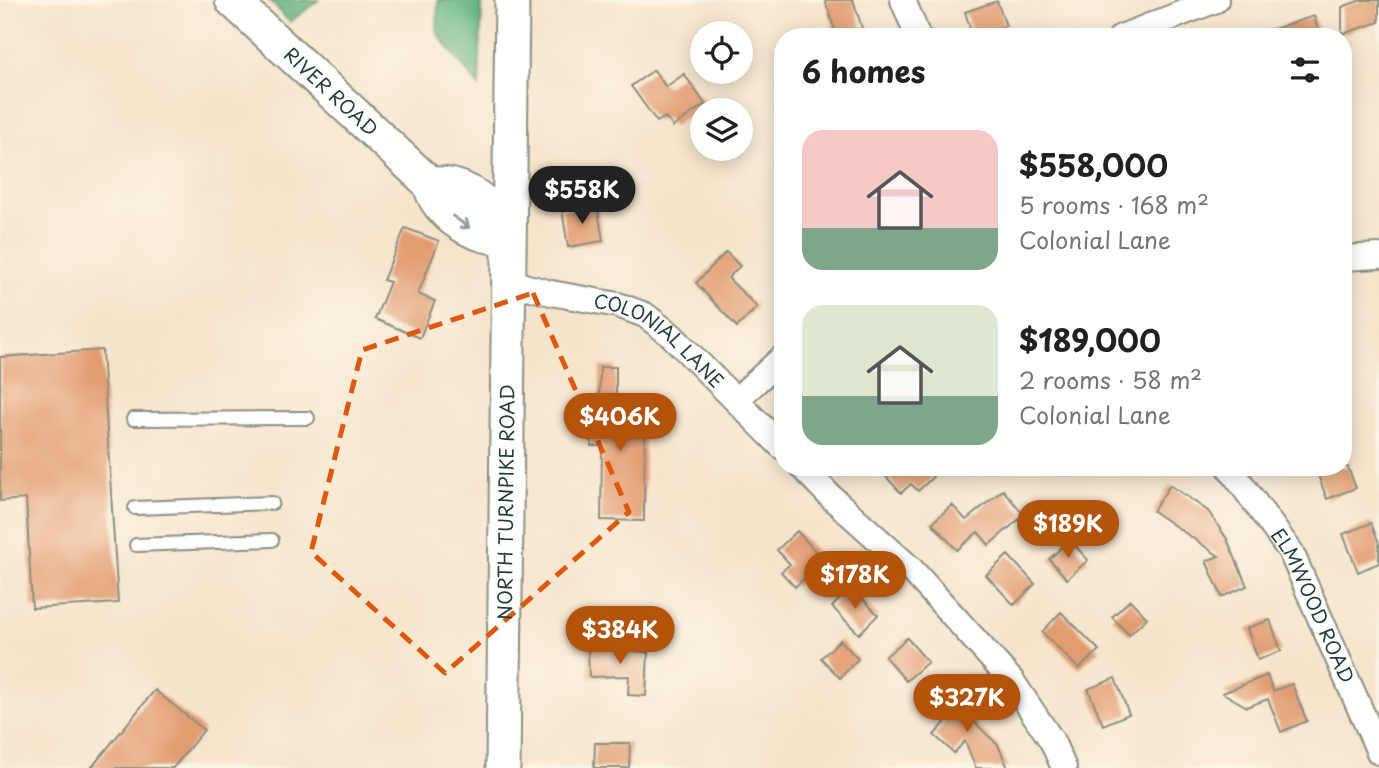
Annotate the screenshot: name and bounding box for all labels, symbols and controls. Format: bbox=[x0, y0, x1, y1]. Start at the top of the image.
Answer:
map controls bbox=[690, 21, 753, 161]
button: locate bbox=[690, 21, 753, 84]
street label: RIVER ROAD bbox=[278, 40, 385, 142]
text: 6 homes bbox=[802, 48, 925, 93]
icon: filters bbox=[1286, 51, 1324, 89]
button: layers bbox=[690, 98, 753, 161]
text: $558,000 bbox=[1019, 142, 1168, 187]
icon: home bbox=[858, 158, 942, 242]
pin: $558K bbox=[533, 166, 631, 226]
text: $558K bbox=[544, 171, 620, 206]
text: 5 rooms · 168 m² bbox=[1019, 187, 1209, 222]
one-way arrow bbox=[450, 215, 470, 229]
text: Colonial Lane bbox=[1019, 222, 1171, 257]
street label: COLONIAL LANE bbox=[592, 286, 731, 394]
text: $189,000 bbox=[1019, 317, 1161, 362]
icon: home bbox=[858, 333, 942, 417]
text: 2 rooms · 58 m² bbox=[1019, 362, 1202, 397]
street label: NORTH TURNPIKE ROAD bbox=[490, 384, 520, 620]
pin: $406K bbox=[571, 393, 669, 453]
text: Colonial Lane bbox=[1019, 397, 1171, 432]
text: $406K bbox=[580, 398, 660, 433]
pin: $189K bbox=[1019, 500, 1117, 560]
text: $189K bbox=[1033, 505, 1103, 540]
street label: ELMWOOD ROAD bbox=[1265, 522, 1362, 687]
pin: $178K bbox=[806, 552, 904, 611]
text: $178K bbox=[820, 556, 890, 591]
pin: $384K bbox=[571, 606, 669, 666]
text: $384K bbox=[582, 611, 658, 646]
pin: $327K bbox=[918, 674, 1016, 734]
text: $327K bbox=[929, 679, 1005, 714]

